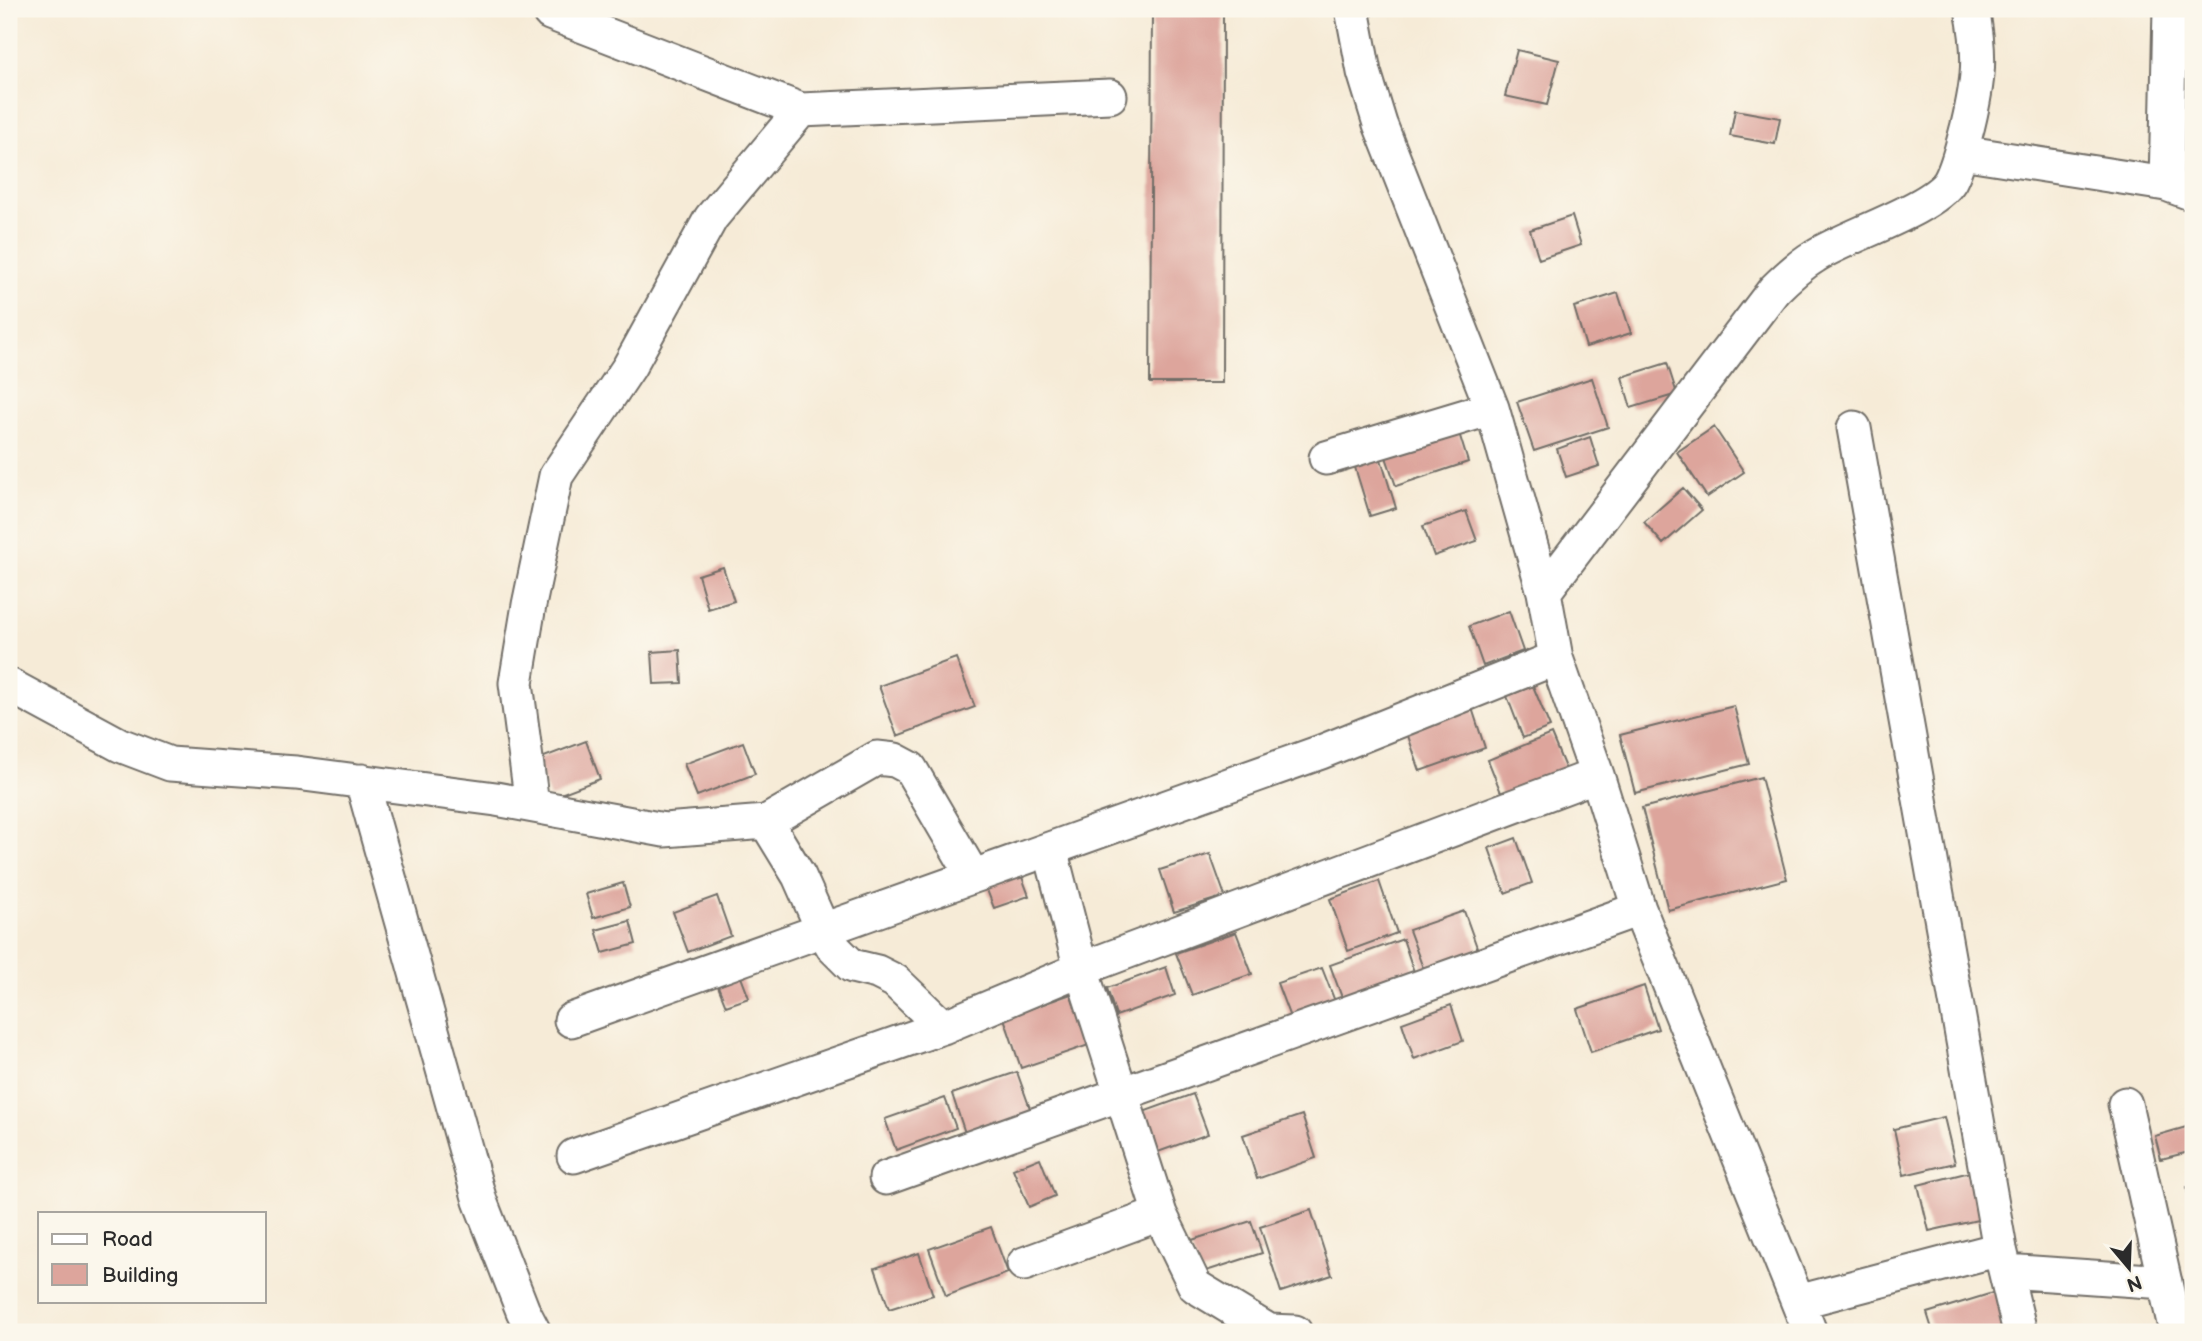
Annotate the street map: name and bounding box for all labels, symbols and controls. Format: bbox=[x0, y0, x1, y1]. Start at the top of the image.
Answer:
legend bbox=[38, 1212, 266, 1302]
text: Road bbox=[102, 1227, 153, 1252]
north arrow bbox=[2094, 1232, 2164, 1302]
text: Building bbox=[102, 1263, 178, 1288]
text: N bbox=[2124, 1269, 2145, 1296]

